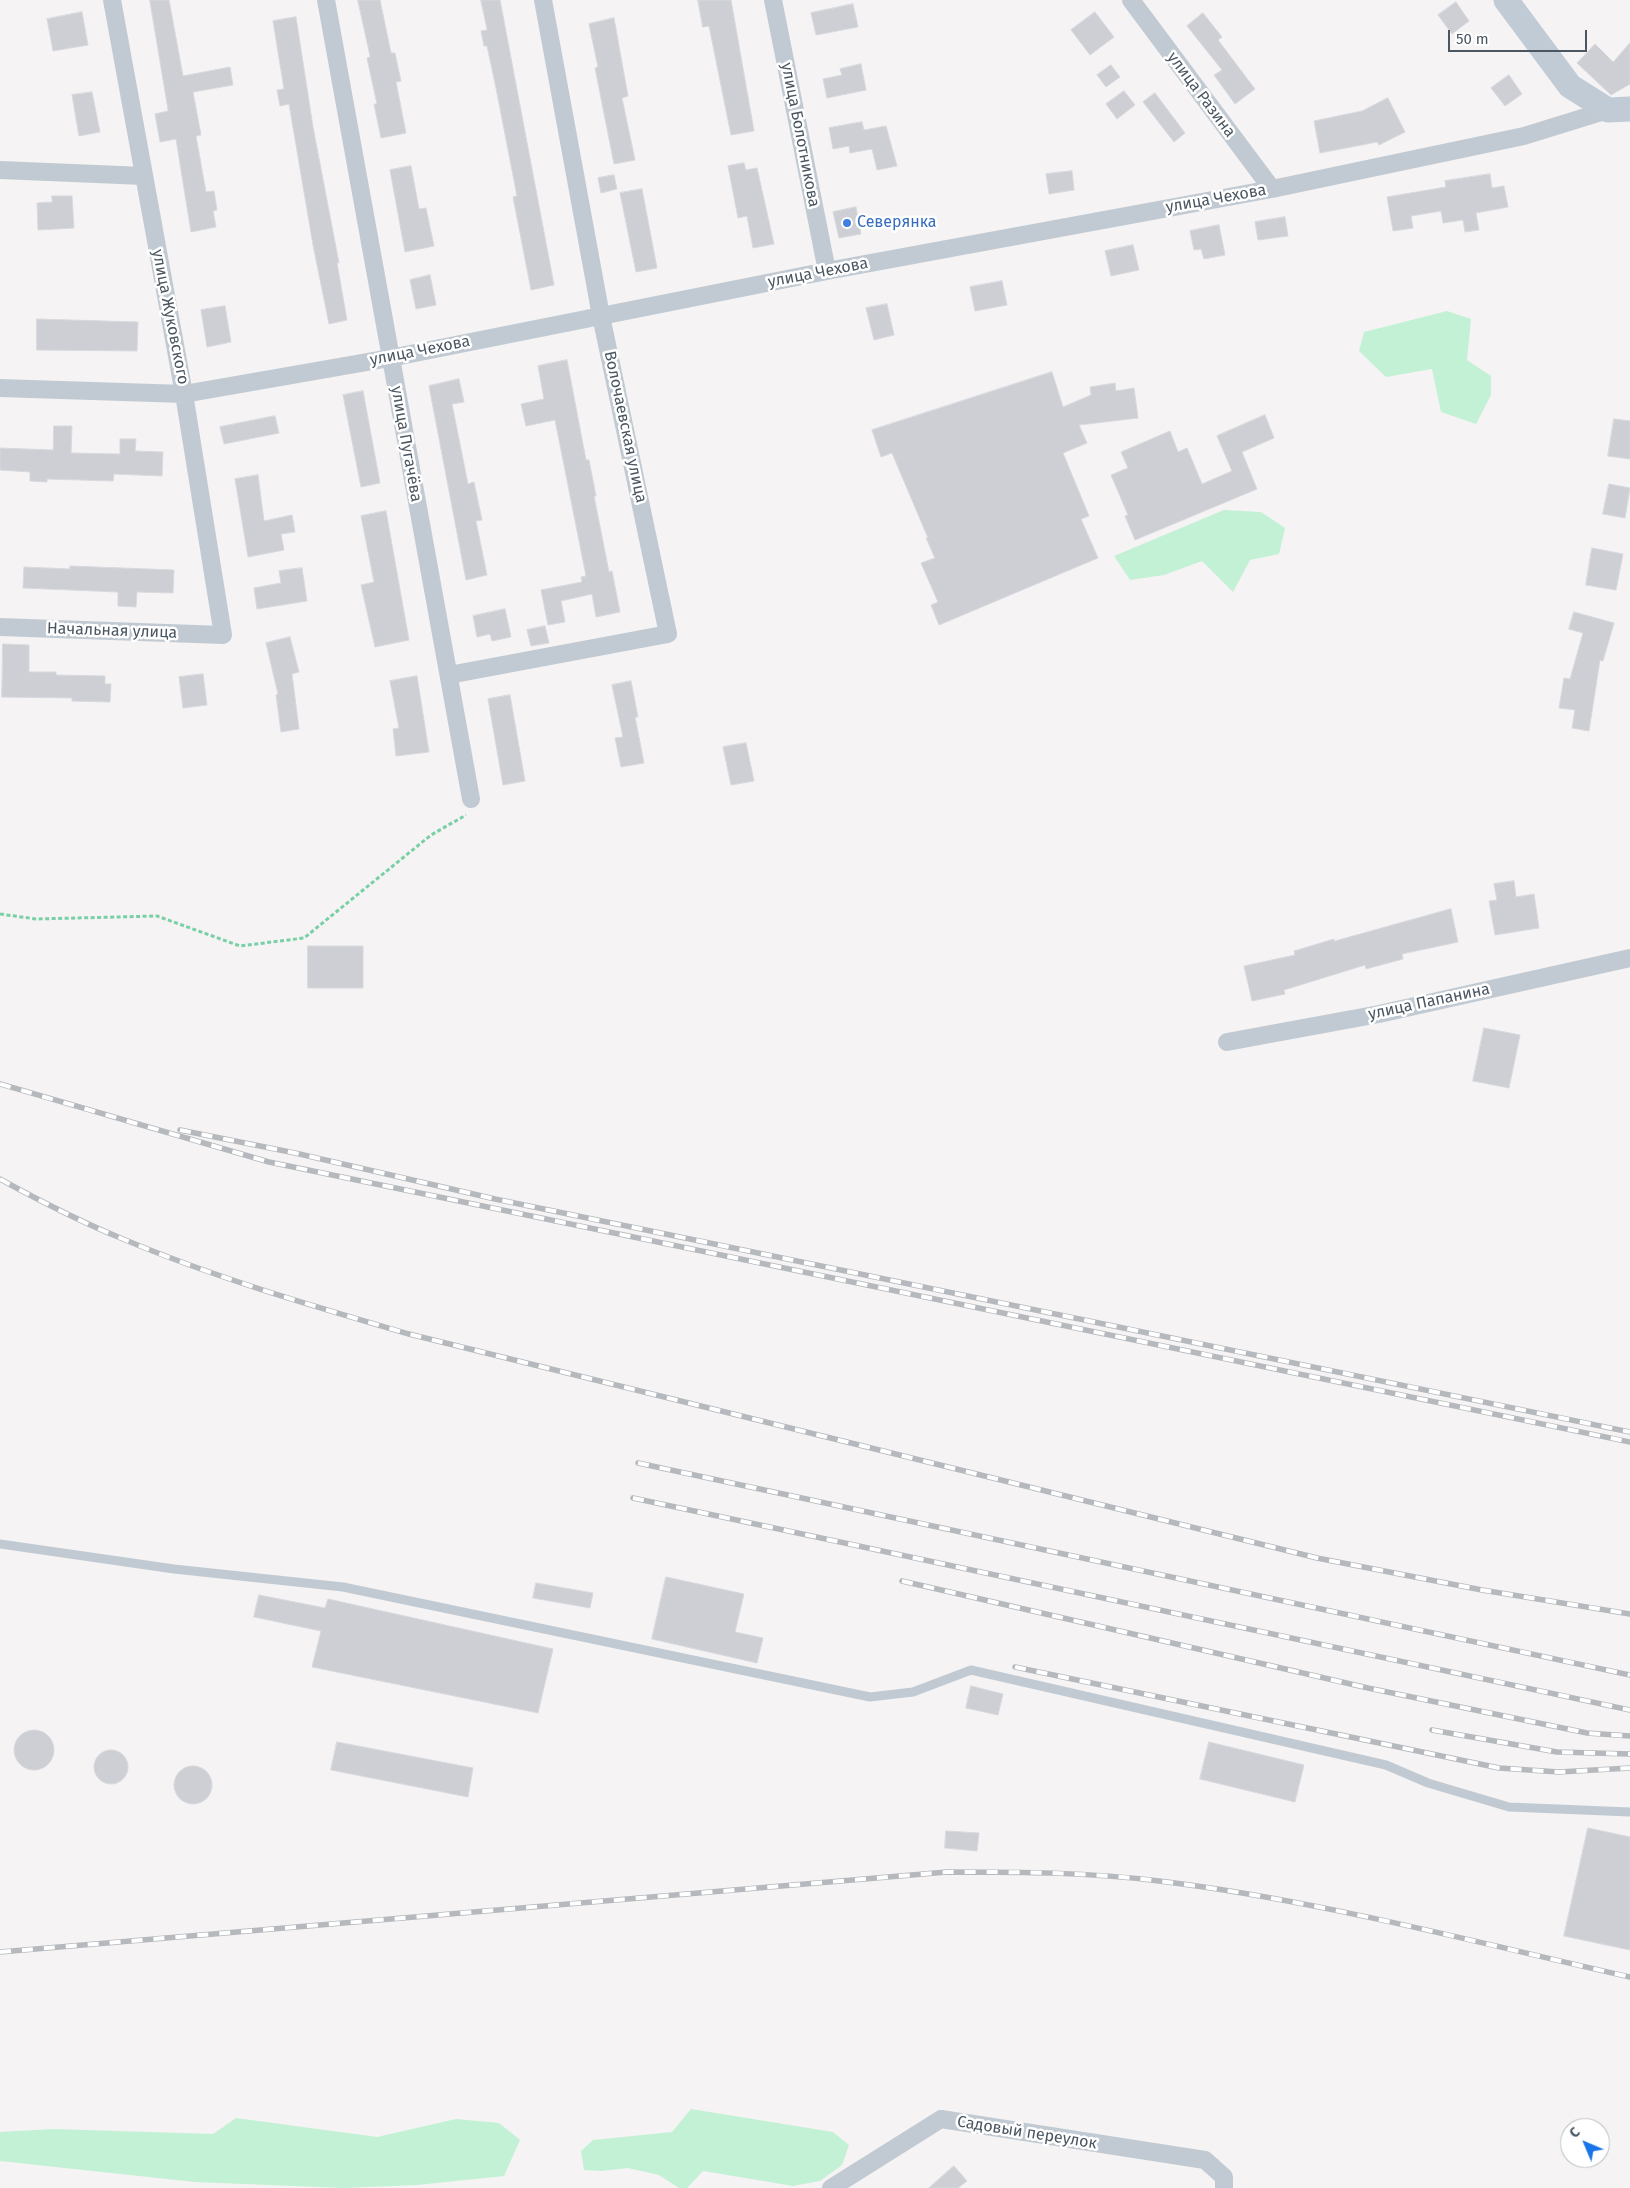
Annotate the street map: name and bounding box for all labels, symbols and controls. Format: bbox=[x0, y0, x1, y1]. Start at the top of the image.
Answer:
scale bar bbox=[1450, 20, 1589, 52]
text: 50 m bbox=[1456, 30, 1489, 48]
street label: улица Разина bbox=[1163, 49, 1239, 141]
street label: улица Болотникова bbox=[777, 61, 823, 209]
street label: улица Чехова bbox=[1164, 181, 1268, 217]
place label: Северянка bbox=[857, 213, 936, 233]
marker: Северянка bbox=[841, 217, 853, 229]
street label: улица Жуковского bbox=[147, 248, 193, 386]
street label: улица Чехова bbox=[766, 254, 870, 292]
street label: улица Чехова bbox=[368, 332, 472, 370]
street label: Волочаевская улица bbox=[600, 349, 650, 505]
street label: улица Пугачёва bbox=[386, 384, 426, 504]
street label: Начальная улица bbox=[46, 619, 178, 643]
street label: улица Папанина bbox=[1366, 980, 1492, 1024]
street label: Садовый переулок bbox=[956, 2112, 1098, 2154]
north arrow bbox=[1560, 2118, 1610, 2168]
text: С bbox=[1566, 2124, 1584, 2142]

